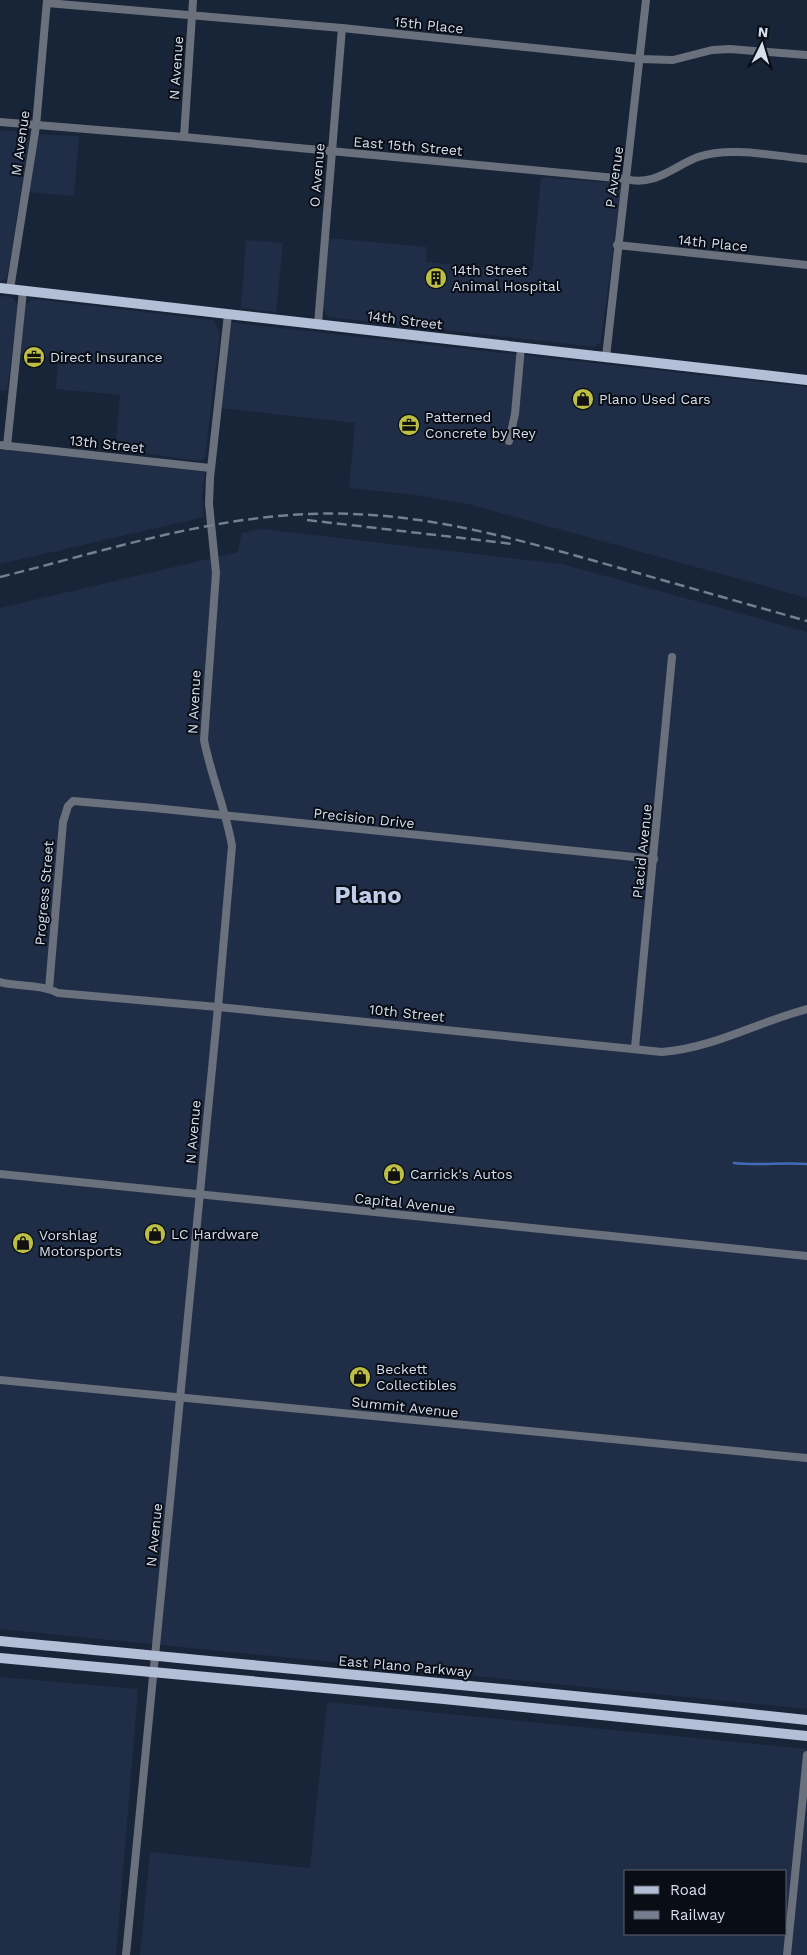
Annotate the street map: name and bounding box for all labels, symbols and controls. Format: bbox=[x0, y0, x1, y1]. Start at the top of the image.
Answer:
street label: 15th Place bbox=[394, 13, 464, 37]
north arrow bbox=[737, 20, 787, 70]
text: N bbox=[757, 24, 769, 40]
street label: N Avenue bbox=[166, 36, 186, 100]
street label: M Avenue bbox=[8, 109, 32, 177]
street label: East 15th Street bbox=[353, 133, 463, 159]
street label: O Avenue bbox=[306, 142, 328, 208]
street label: P Avenue bbox=[602, 145, 626, 209]
street label: 14th Place bbox=[677, 231, 749, 255]
place label: 14th Street Animal Hospital bbox=[452, 262, 561, 294]
building icon: 14th Street Animal Hospital bbox=[424, 266, 448, 290]
street label: 14th Street bbox=[367, 307, 444, 333]
office icon: Direct Insurance bbox=[22, 345, 46, 369]
place label: Direct Insurance bbox=[50, 349, 163, 365]
shop icon: Plano Used Cars bbox=[571, 387, 595, 411]
place label: Plano Used Cars bbox=[599, 391, 711, 407]
place label: Patterned Concrete by Rey bbox=[425, 409, 537, 441]
office icon: Patterned Concrete by Rey bbox=[397, 413, 421, 437]
street label: 13th Street bbox=[69, 432, 145, 456]
street label: N Avenue bbox=[184, 670, 204, 734]
street label: Placid Avenue bbox=[629, 803, 655, 899]
street label: Precision Drive bbox=[313, 805, 415, 831]
street label: Progress Street bbox=[31, 840, 57, 946]
district label: Plano bbox=[334, 881, 402, 909]
street label: 10th Street bbox=[369, 1001, 446, 1025]
street label: N Avenue bbox=[182, 1099, 204, 1165]
shop icon: Carrick's Autos bbox=[382, 1162, 406, 1186]
place label: Carrick's Autos bbox=[410, 1166, 513, 1182]
street label: Capital Avenue bbox=[354, 1190, 456, 1216]
shop icon: LC Hardware bbox=[143, 1222, 167, 1246]
place label: LC Hardware bbox=[171, 1226, 259, 1242]
place label: Vorshlag Motorsports bbox=[39, 1227, 122, 1259]
shop icon: Vorshlag Motorsports bbox=[11, 1231, 35, 1255]
place label: Beckett Collectibles bbox=[376, 1361, 457, 1393]
shop icon: Beckett Collectibles bbox=[348, 1365, 372, 1389]
street label: Summit Avenue bbox=[351, 1393, 459, 1421]
street label: N Avenue bbox=[143, 1502, 165, 1568]
street label: East Plano Parkway bbox=[338, 1652, 473, 1680]
legend bbox=[624, 1870, 787, 1935]
text: Road bbox=[670, 1881, 707, 1899]
text: Railway bbox=[670, 1906, 725, 1924]

